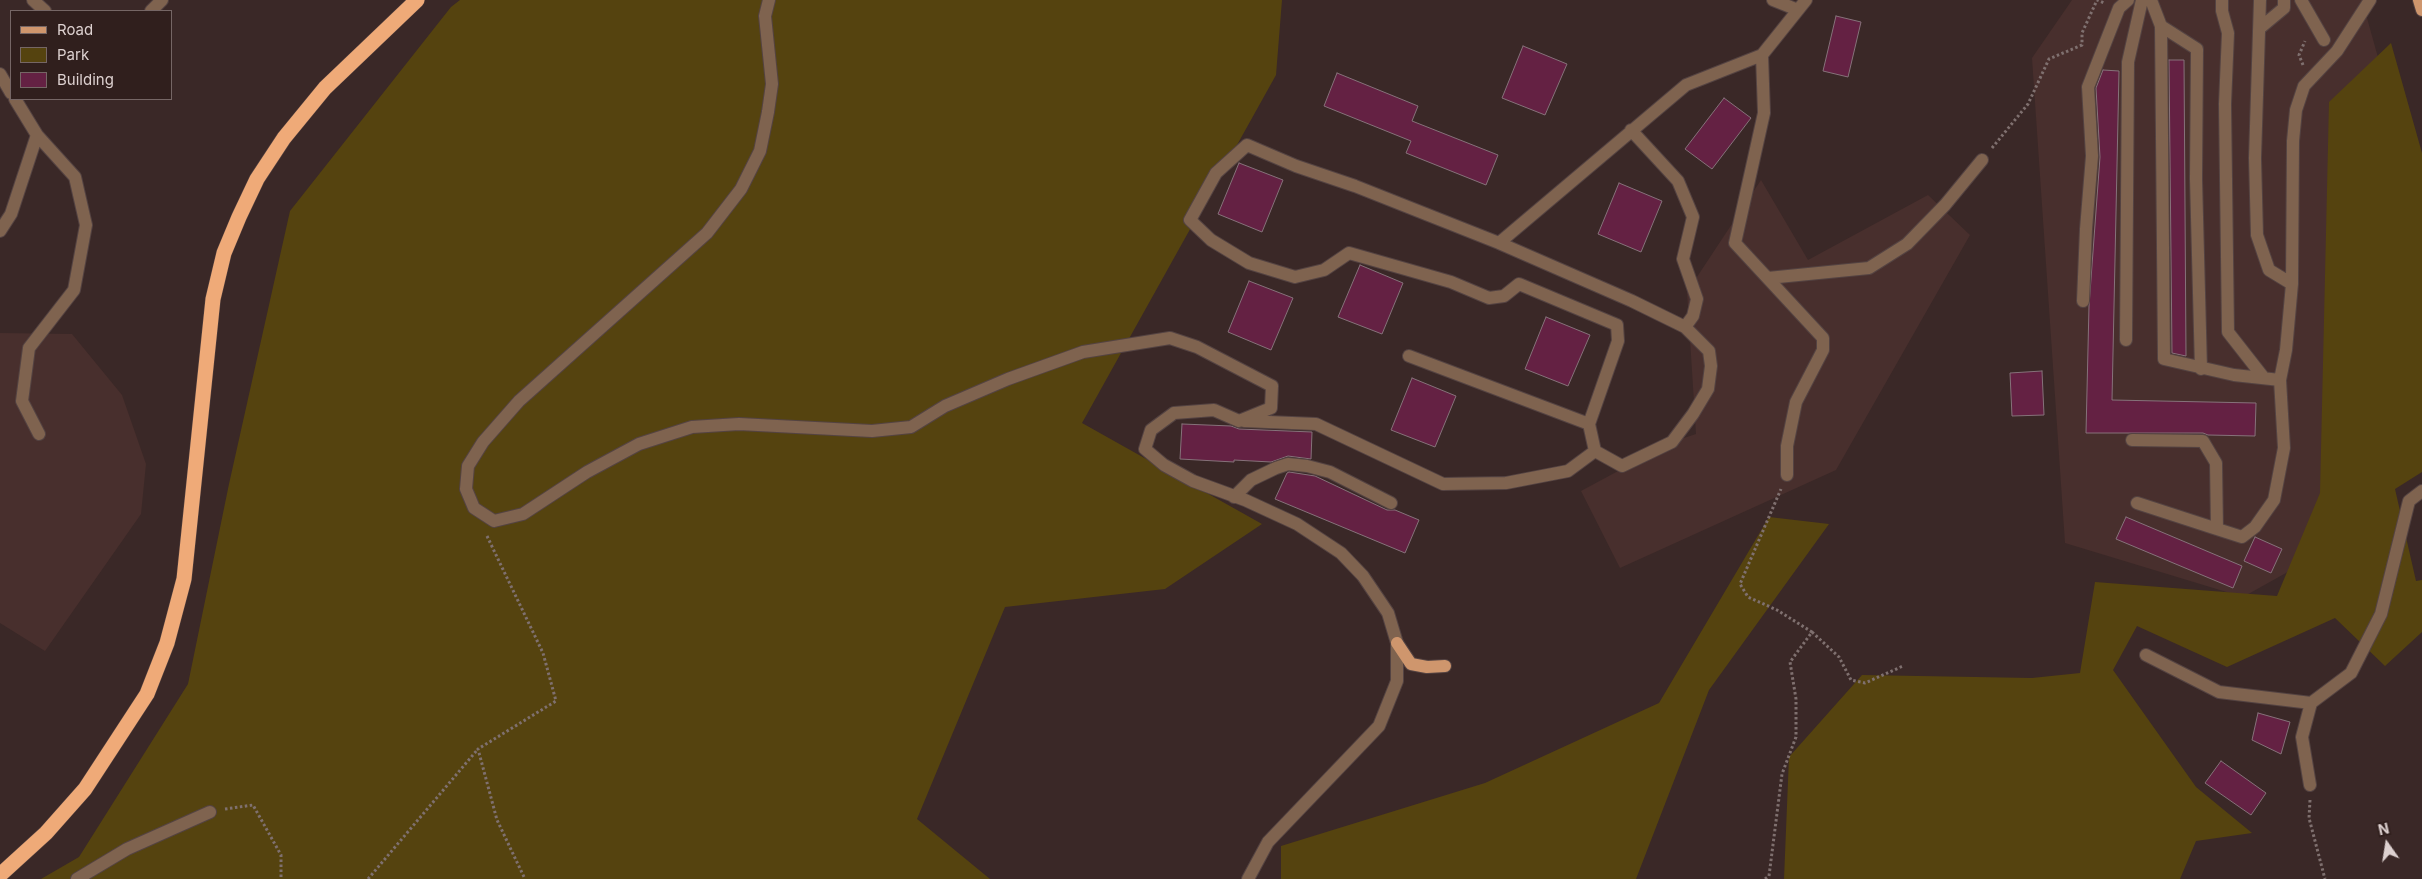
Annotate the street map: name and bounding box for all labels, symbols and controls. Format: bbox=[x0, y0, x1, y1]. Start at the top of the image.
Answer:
legend bbox=[10, 10, 172, 100]
text: Road bbox=[57, 20, 93, 39]
text: Park bbox=[57, 45, 89, 64]
text: Building bbox=[57, 70, 114, 89]
north arrow bbox=[2362, 819, 2412, 869]
text: N bbox=[2376, 819, 2391, 838]

